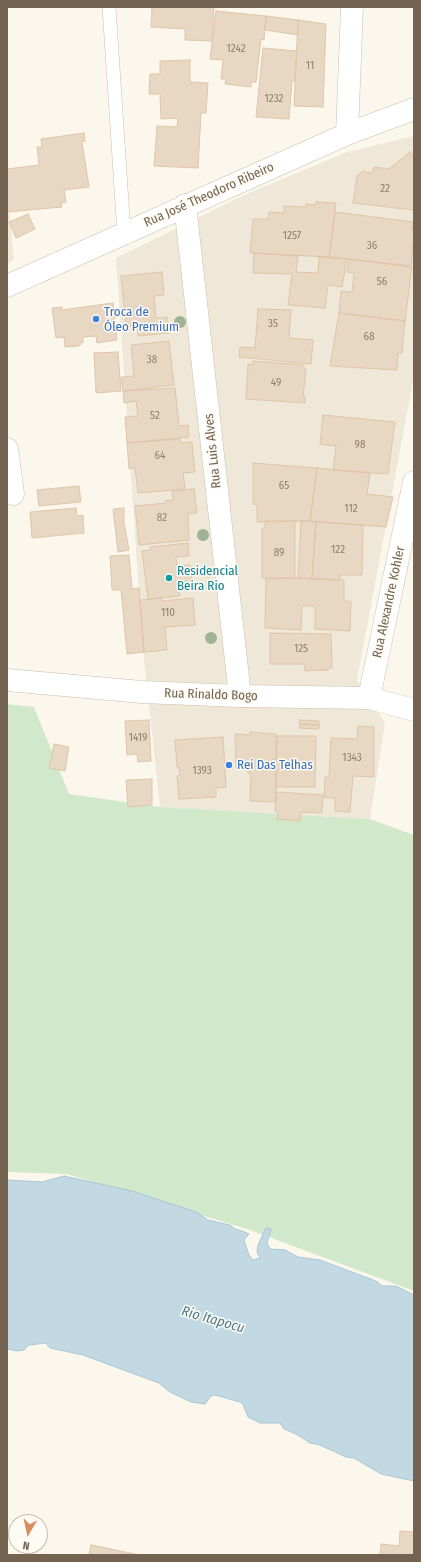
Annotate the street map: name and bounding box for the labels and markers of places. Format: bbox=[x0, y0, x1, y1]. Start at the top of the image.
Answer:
place label: Troca de Óleo Premium bbox=[104, 304, 179, 335]
marker: Troca de Óleo Premium bbox=[91, 314, 101, 324]
place label: Residencial Beira Rio bbox=[177, 563, 238, 594]
marker: Residencial Beira Rio bbox=[164, 573, 174, 583]
place label: Rei Das Telhas bbox=[237, 757, 313, 773]
marker: Rei Das Telhas bbox=[224, 760, 234, 770]

